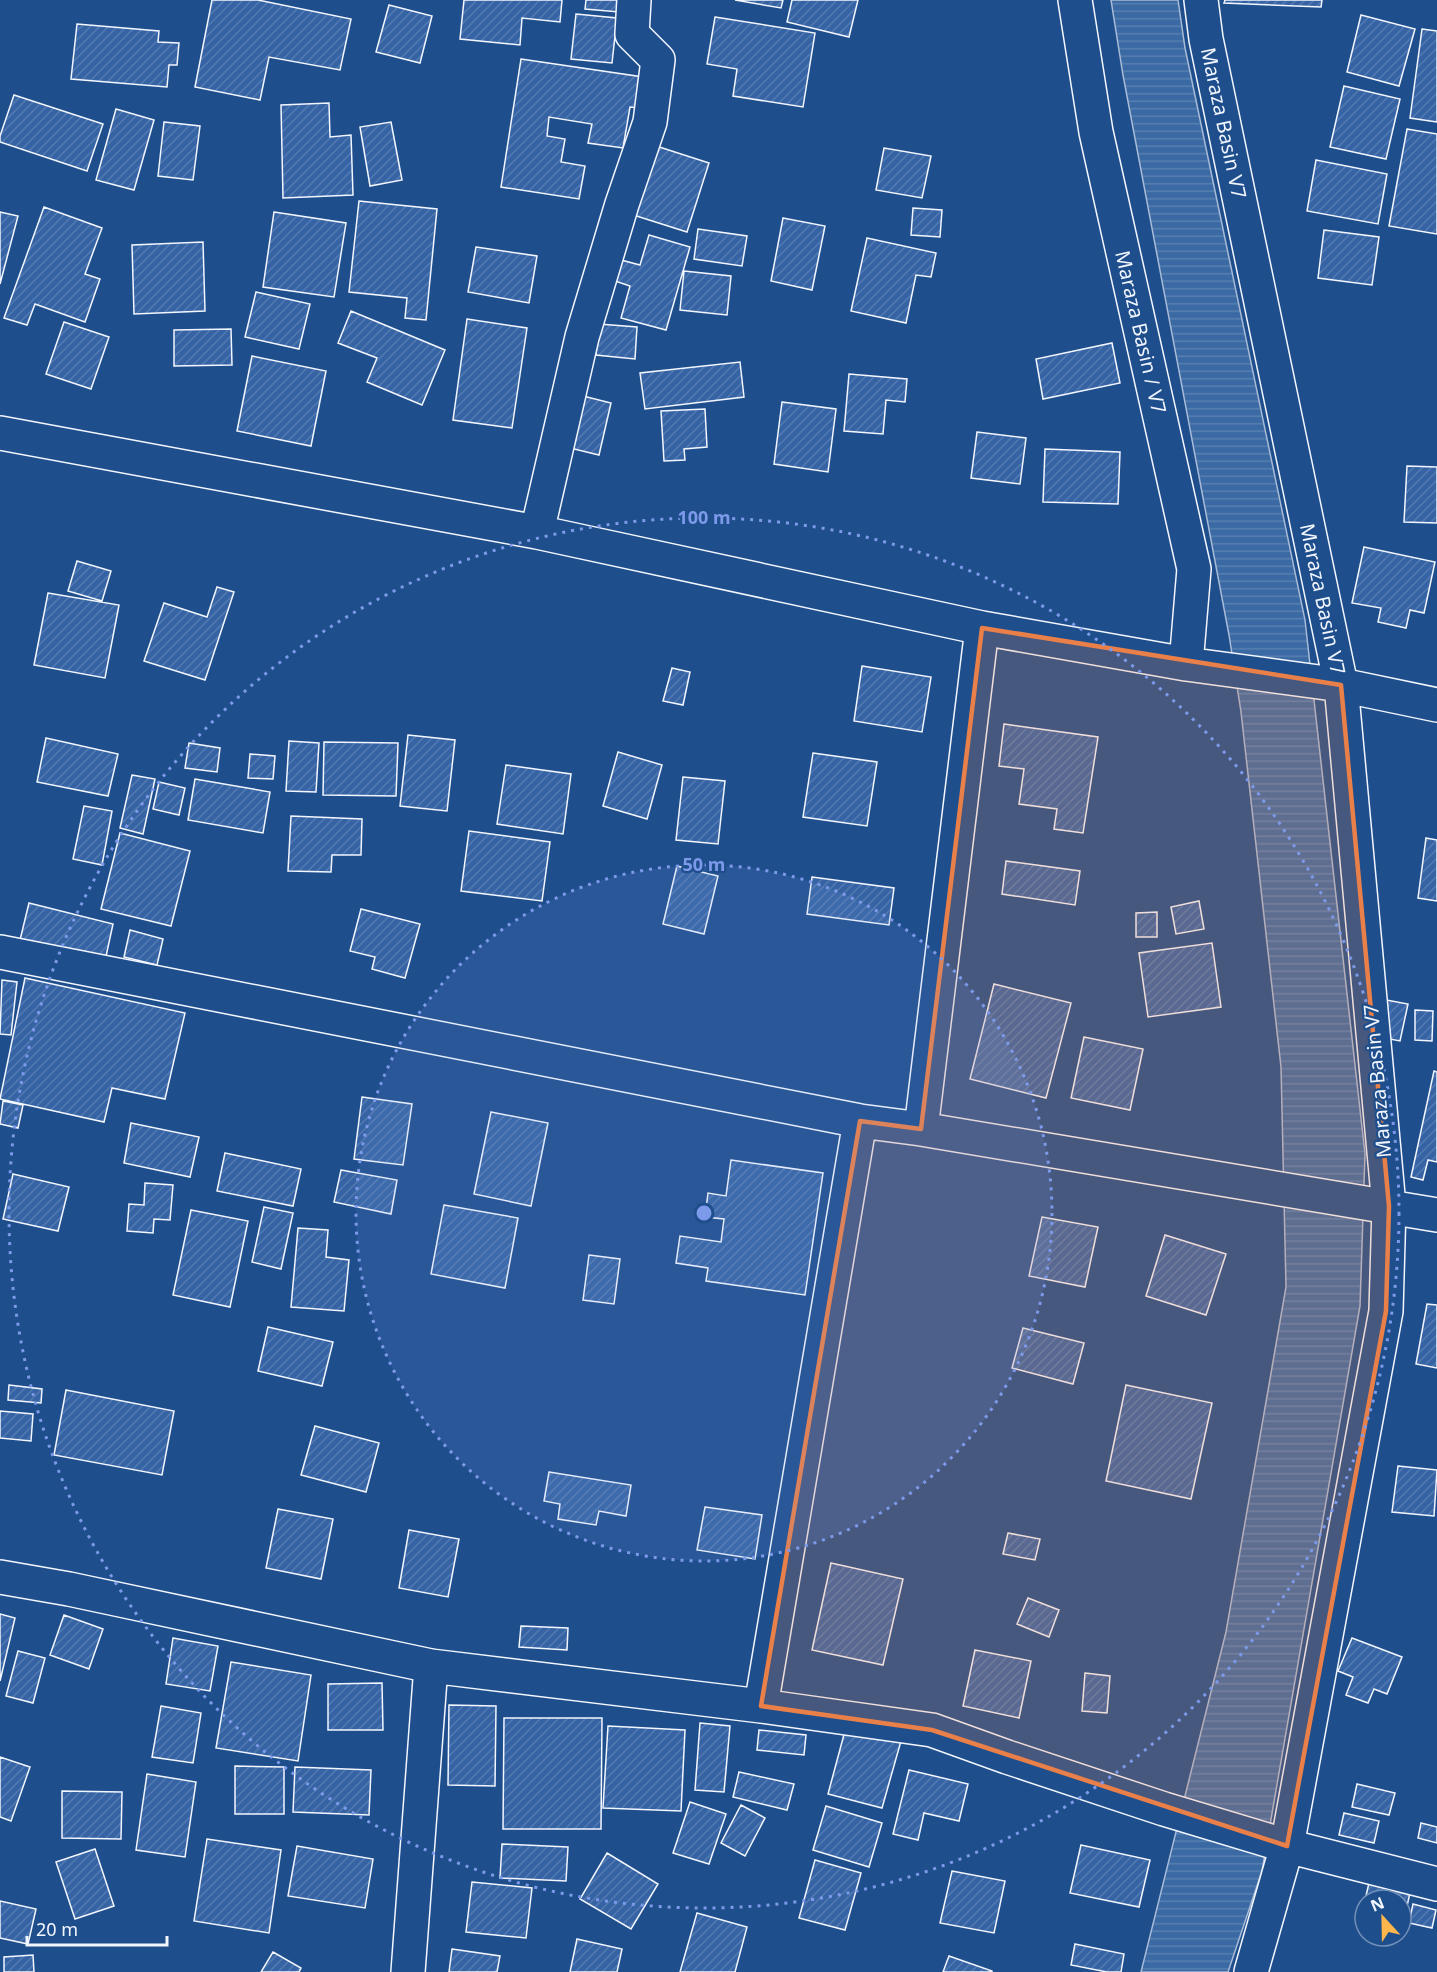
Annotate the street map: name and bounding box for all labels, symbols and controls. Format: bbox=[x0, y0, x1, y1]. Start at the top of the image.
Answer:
street label: Maraza Basin V7 bbox=[1195, 45, 1253, 201]
street label: Maraza Basin / V7 bbox=[1109, 248, 1173, 416]
text: 100 m bbox=[677, 505, 731, 529]
street label: Maraza Basin V7 bbox=[1294, 521, 1352, 677]
text: 50 m bbox=[683, 852, 725, 876]
street label: Maraza Basin V7 bbox=[1357, 1003, 1397, 1159]
centre of rings bbox=[694, 1203, 714, 1223]
north arrow bbox=[1353, 1888, 1413, 1948]
text: N bbox=[1367, 1891, 1388, 1917]
scale bar bbox=[27, 1909, 166, 1947]
text: 20 m bbox=[36, 1917, 78, 1941]

